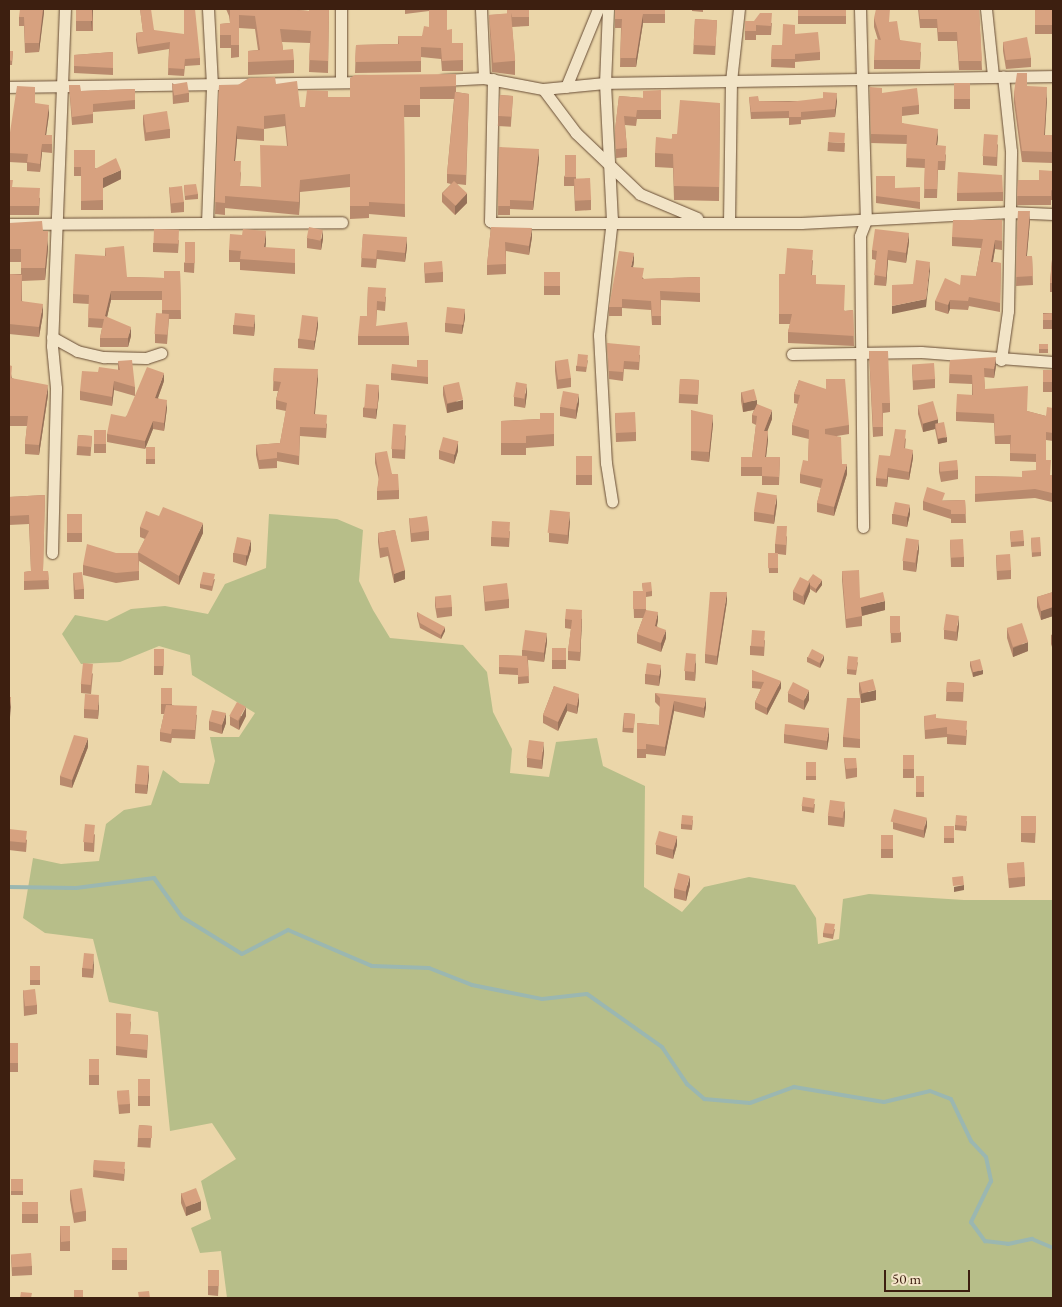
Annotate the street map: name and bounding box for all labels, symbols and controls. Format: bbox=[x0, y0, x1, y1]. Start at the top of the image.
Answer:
scale bar bbox=[887, 1260, 973, 1292]
text: 50 m bbox=[892, 1269, 921, 1288]

